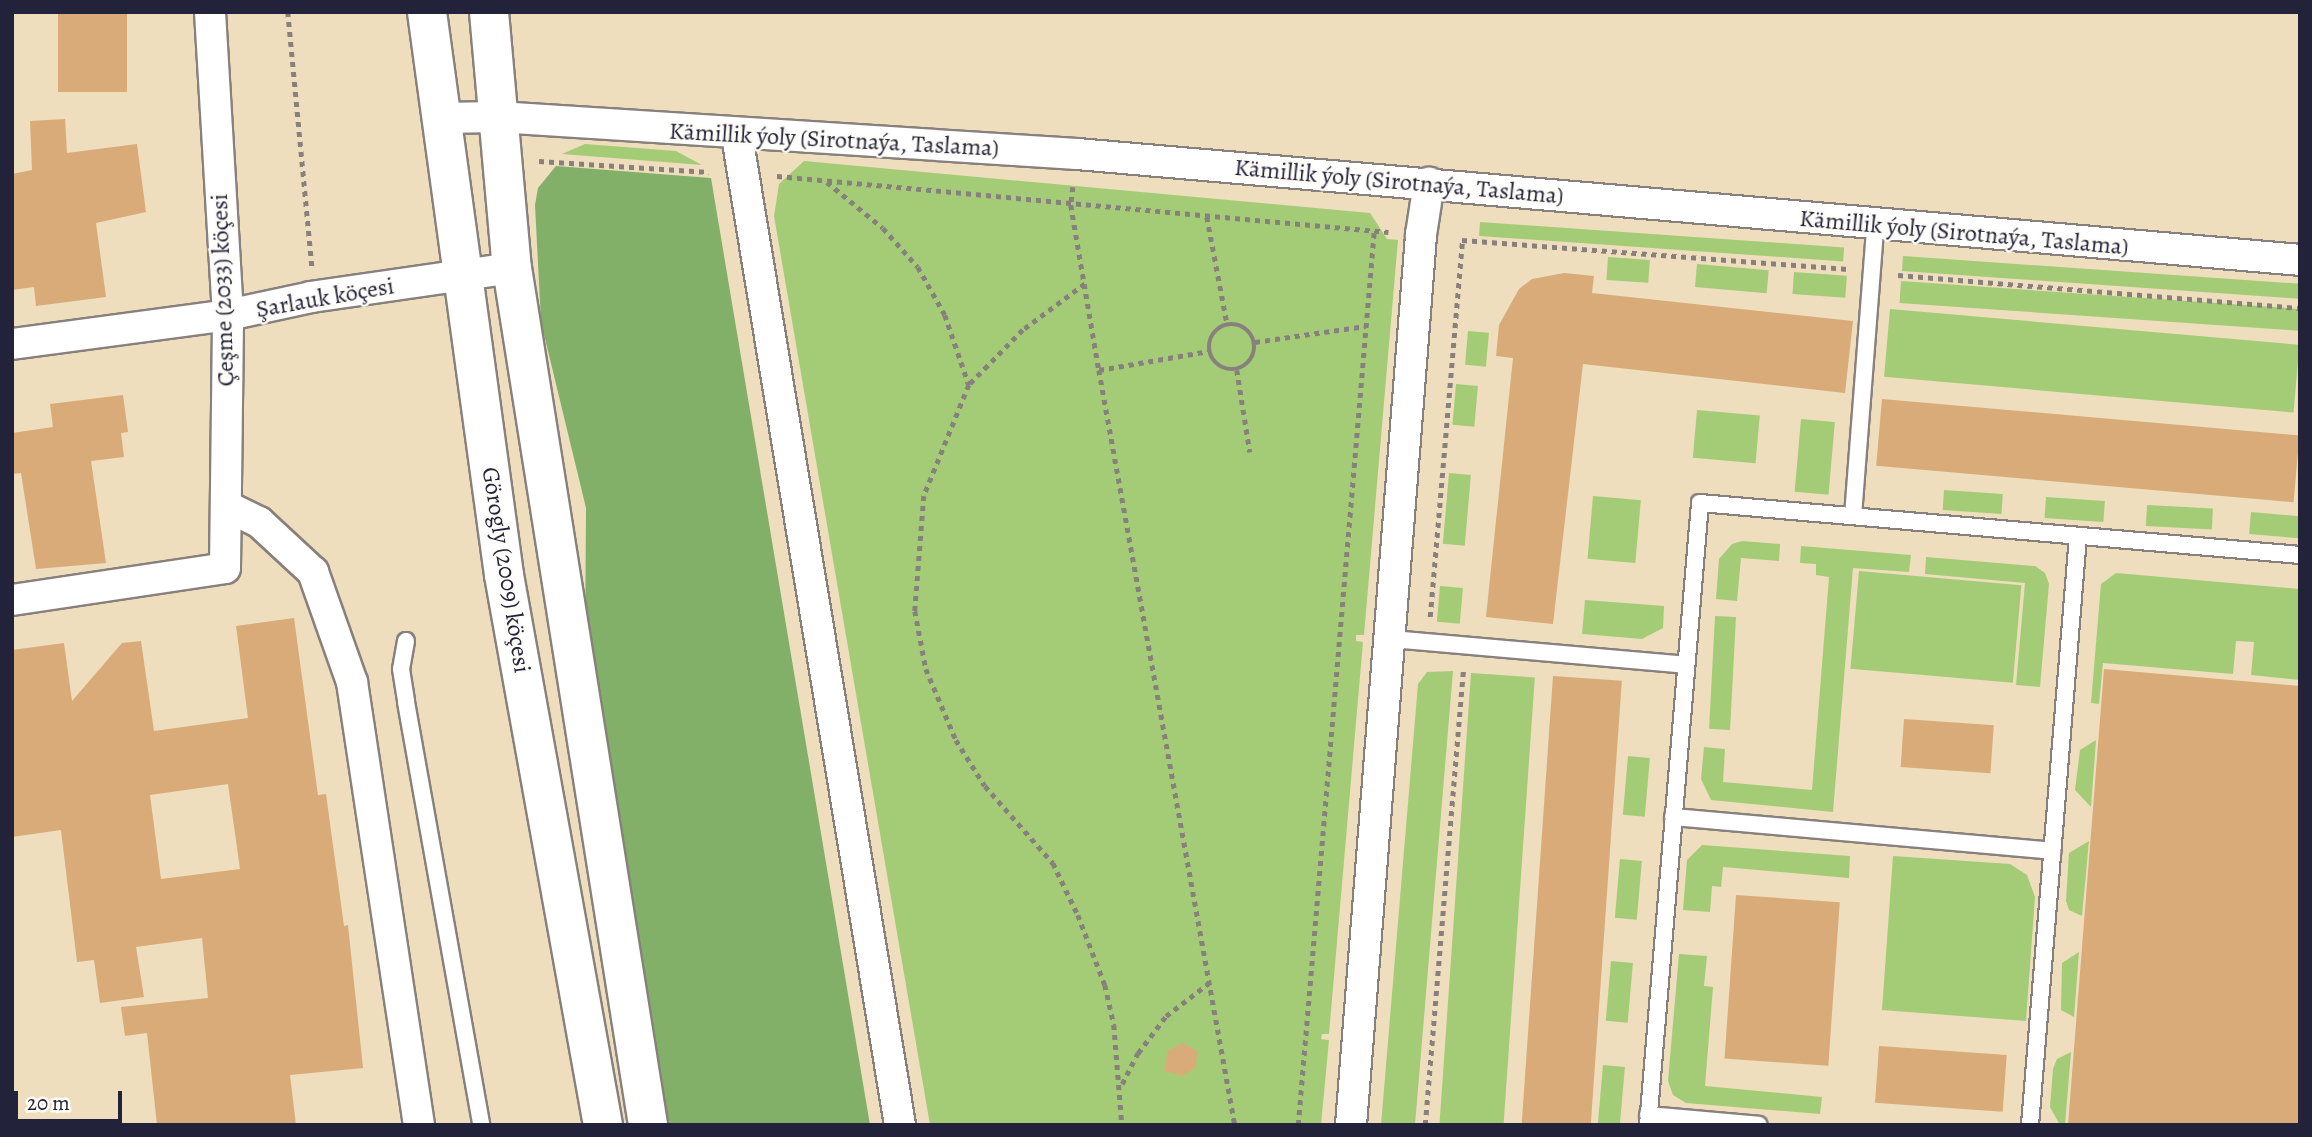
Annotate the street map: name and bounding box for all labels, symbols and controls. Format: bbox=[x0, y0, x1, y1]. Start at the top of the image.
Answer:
street label: Kämillik ýoly (Sirotnaýa, Taslama) bbox=[668, 117, 1000, 163]
street label: Kämillik ýoly (Sirotnaýa, Taslama) bbox=[1233, 153, 1565, 211]
street label: Çeşme (2033) köçesi bbox=[205, 193, 241, 387]
street label: Kämillik ýoly (Sirotnaýa, Taslama) bbox=[1798, 204, 2130, 262]
street label: Şarlauk köçesi bbox=[254, 272, 396, 324]
street label: Görogly (2009) köçesi bbox=[476, 465, 536, 675]
scale bar bbox=[18, 1078, 126, 1122]
text: 20 m bbox=[27, 1089, 70, 1117]

